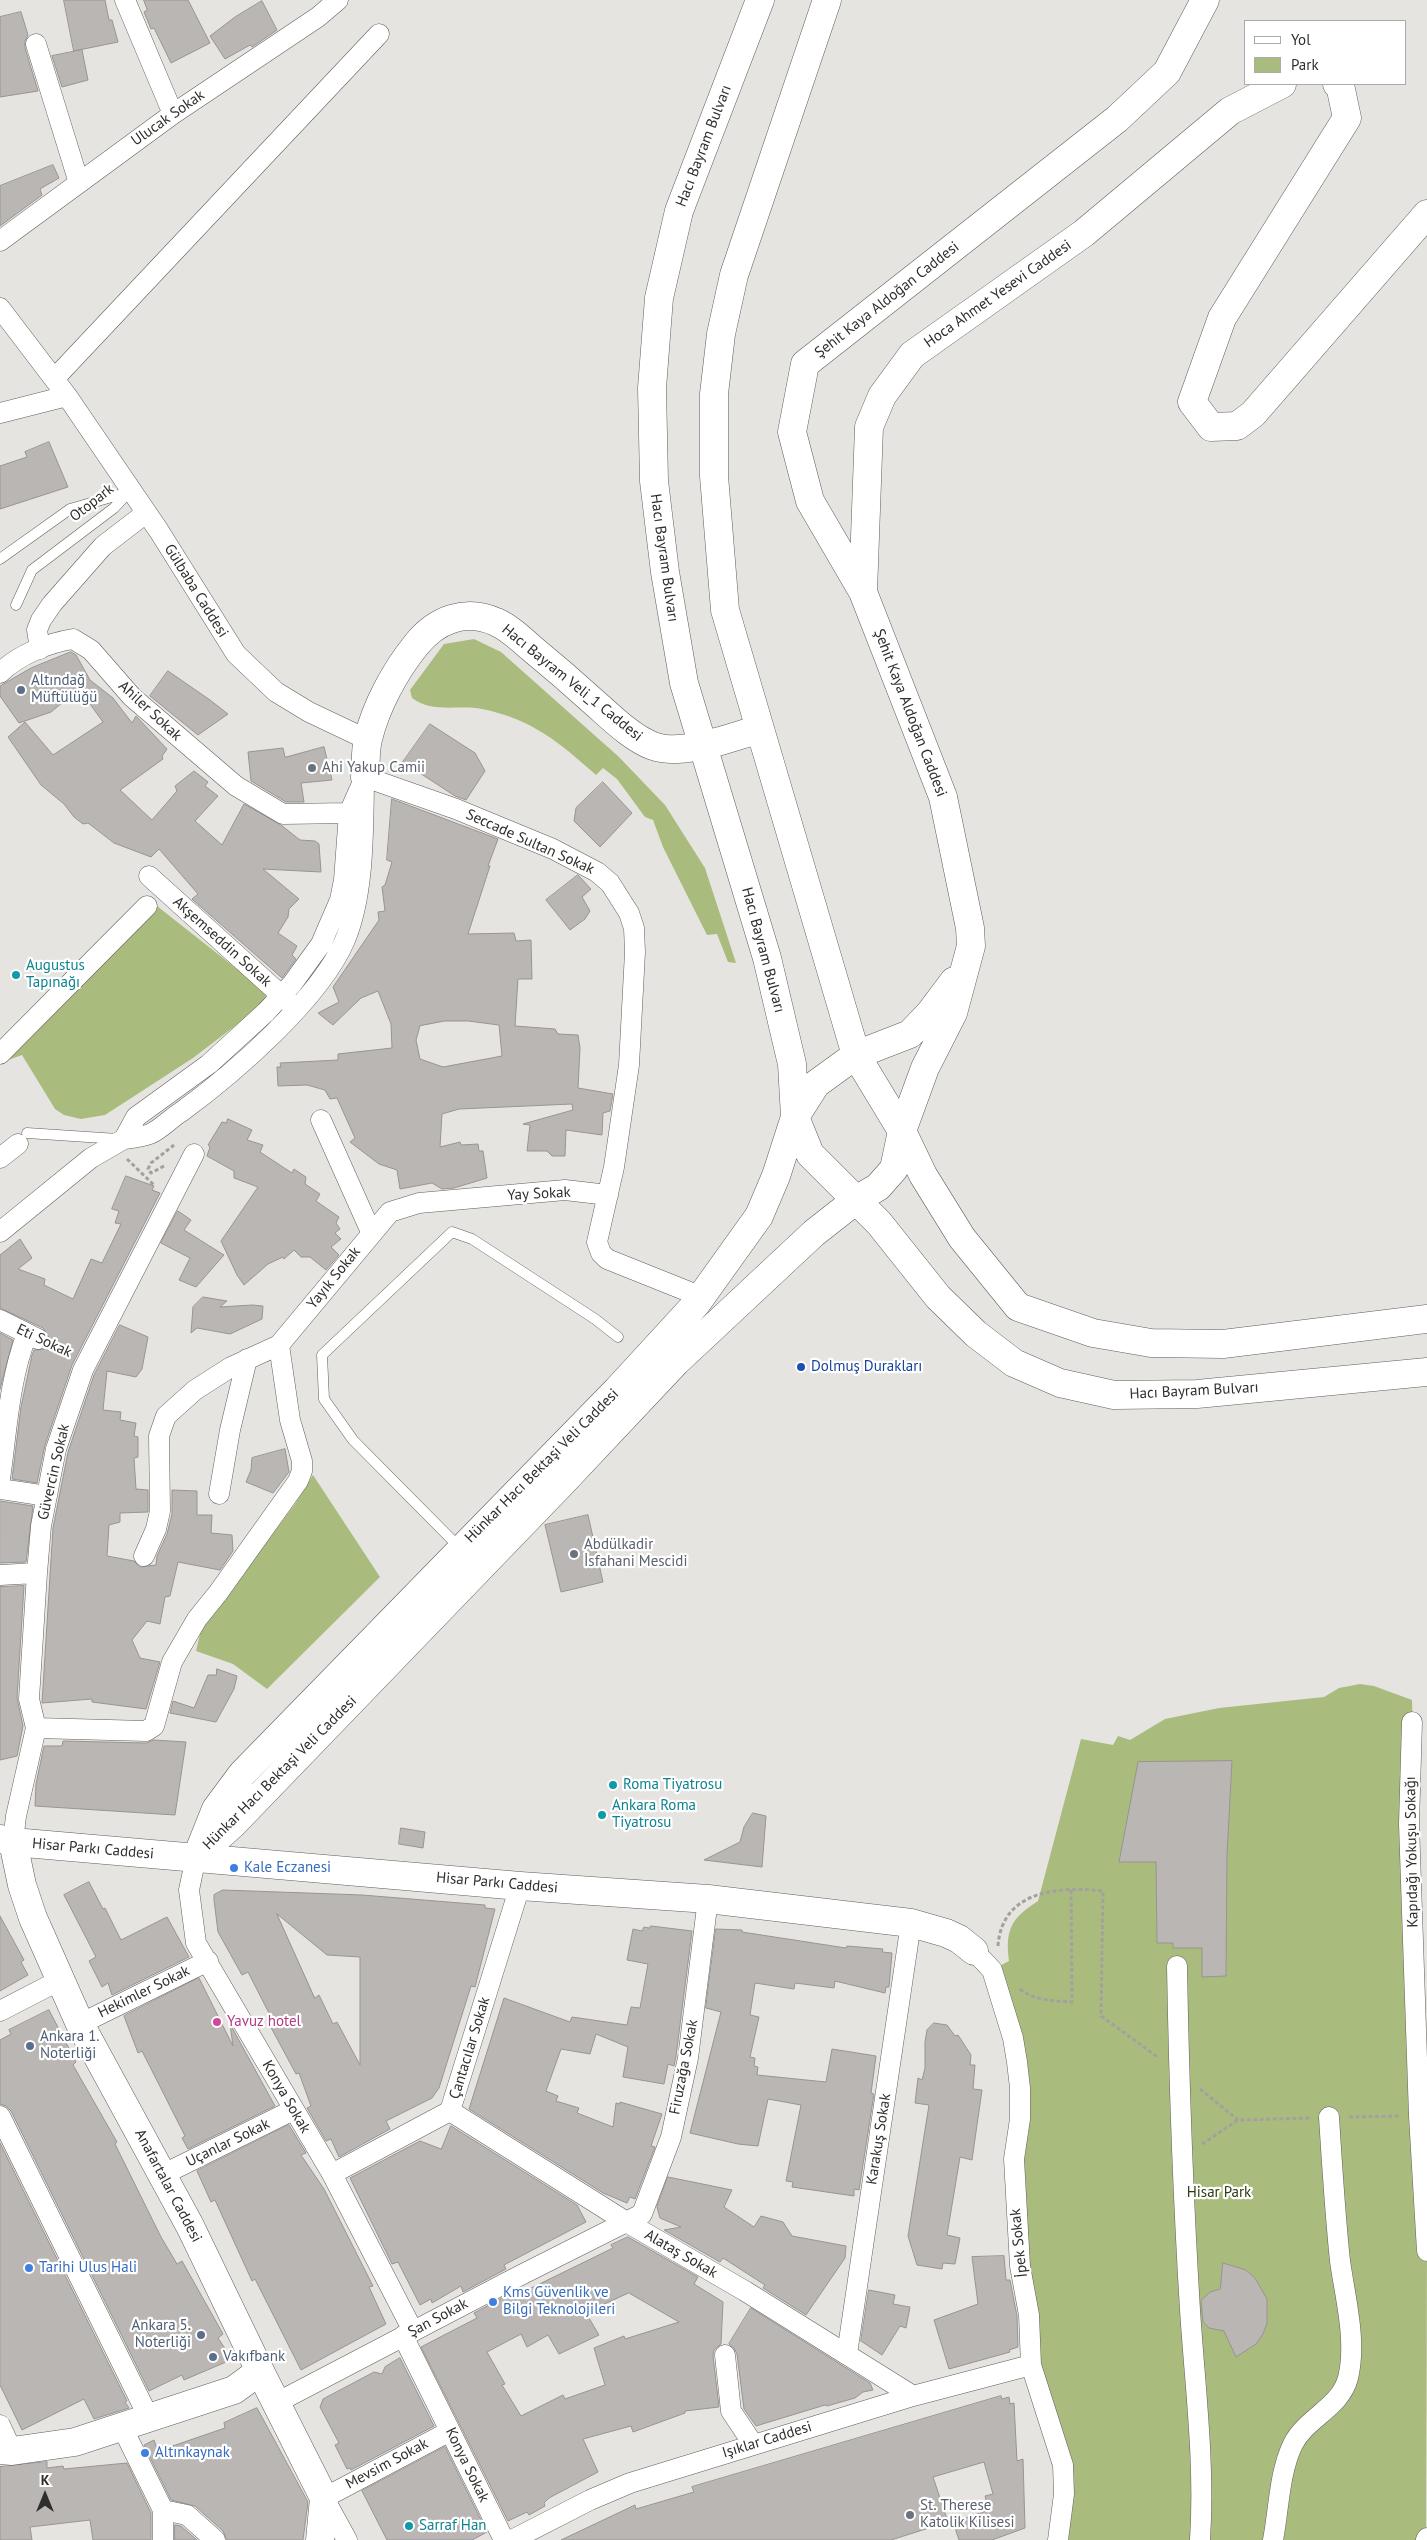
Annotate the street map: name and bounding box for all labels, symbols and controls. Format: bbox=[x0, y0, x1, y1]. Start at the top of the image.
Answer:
legend bbox=[1244, 20, 1407, 85]
text: Yol bbox=[1291, 30, 1311, 49]
text: Park bbox=[1291, 55, 1319, 74]
street label: Hacı Bayram Bulvarı bbox=[672, 82, 736, 210]
street label: Ulucak Sokak bbox=[128, 86, 208, 150]
street label: Hoca Ahmet Yesevi Caddesi bbox=[921, 236, 1075, 352]
street label: Şehit Kaya Aldoğan Caddesi bbox=[811, 238, 963, 362]
street label: Otopark bbox=[66, 480, 118, 526]
street label: Hacı Bayram Bulvarı bbox=[646, 493, 682, 623]
street label: Gülbaba Caddesi bbox=[160, 541, 232, 641]
street label: Hacı Bayram Veli_1 Caddesi bbox=[498, 621, 646, 745]
street label: Şehit Kaya Aldoğan Caddesi bbox=[870, 627, 950, 799]
place label: Altındağ Müftülüğü bbox=[31, 672, 97, 707]
street label: Ahiler Sokak bbox=[115, 677, 185, 745]
marker: Altındağ Müftülüğü bbox=[15, 684, 27, 696]
place label: Ahi Yakup Camii bbox=[322, 759, 425, 777]
marker: Ahi Yakup Camii bbox=[306, 762, 318, 774]
street label: Seccade Sultan Sokak bbox=[463, 806, 597, 878]
street label: Hacı Bayram Bulvarı bbox=[738, 885, 788, 1015]
street label: Akşemseddin Sokak bbox=[169, 893, 275, 991]
place label: Augustus Tapınağı bbox=[26, 957, 85, 992]
marker: Augustus Tapınağı bbox=[10, 969, 22, 981]
street label: Yay Sokak bbox=[507, 1183, 571, 1205]
street label: Yayık Sokak bbox=[303, 1243, 365, 1313]
street label: Eti Sokak bbox=[13, 1320, 75, 1362]
place label: Dolmuş Durakları bbox=[811, 1358, 922, 1376]
marker: Dolmuş Durakları bbox=[795, 1361, 807, 1373]
street label: Hacı Bayram Bulvarı bbox=[1129, 1379, 1259, 1403]
street label: Hünkar Hacı Bektaşi Veli Caddesi bbox=[461, 1385, 623, 1547]
street label: Güvercin Sokak bbox=[34, 1422, 74, 1522]
place label: Abdülkadir İsfahani Mescidi bbox=[584, 1536, 687, 1571]
marker: Abdülkadir İsfahani Mescidi bbox=[568, 1548, 580, 1560]
street label: Hünkar Hacı Bektaşi Veli Caddesi bbox=[199, 1692, 361, 1854]
place label: Roma Tiyatrosu bbox=[623, 1776, 722, 1794]
street label: Kapıdağı Yokuşu Sokağı bbox=[1402, 1776, 1422, 1928]
marker: Roma Tiyatrosu bbox=[607, 1779, 619, 1791]
place label: Ankara Roma Tiyatrosu bbox=[612, 1797, 696, 1832]
marker: Ankara Roma Tiyatrosu bbox=[596, 1809, 608, 1821]
street label: Hisar Parkı Caddesi bbox=[31, 1835, 155, 1863]
place label: Kale Eczanesi bbox=[244, 1859, 331, 1877]
marker: Kale Eczanesi bbox=[228, 1862, 240, 1874]
street label: Hisar Parkı Caddesi bbox=[435, 1869, 559, 1897]
street label: Hekimler Sokak bbox=[95, 1962, 193, 2022]
street label: Çantacılar Sokak bbox=[446, 1995, 494, 2101]
place label: Yavuz hotel bbox=[227, 2013, 301, 2031]
marker: Yavuz hotel bbox=[211, 2016, 223, 2028]
street label: Firuzağa Sokak bbox=[666, 2018, 702, 2116]
place label: Ankara 1. Noterliği bbox=[40, 2028, 100, 2063]
marker: Ankara 1. Noterliği bbox=[24, 2040, 36, 2052]
street label: Konya Sokak bbox=[258, 2057, 314, 2137]
street label: Karakuş Sokak bbox=[863, 2092, 895, 2186]
street label: Uçanlar Sokak bbox=[183, 2115, 273, 2171]
street label: Anafartalar Caddesi bbox=[131, 2126, 205, 2246]
park label: Hisar Park bbox=[1187, 2184, 1251, 2202]
street label: İpek Sokak bbox=[1006, 2208, 1032, 2278]
street label: Alataş Sokak bbox=[641, 2226, 721, 2282]
place label: Tarihi Ulus Hali bbox=[39, 2259, 137, 2277]
marker: Tarihi Ulus Hali bbox=[23, 2262, 35, 2274]
place label: Kms Güvenlik ve Bilgi Teknolojileri bbox=[503, 2284, 615, 2319]
street label: Şan Sokak bbox=[405, 2295, 471, 2341]
marker: Kms Güvenlik ve Bilgi Teknolojileri bbox=[487, 2296, 499, 2308]
place label: Ankara 5. Noterliği bbox=[131, 2317, 191, 2352]
marker: Ankara 5. Noterliği bbox=[195, 2329, 207, 2341]
place label: Vakıfbank bbox=[223, 2348, 285, 2366]
marker: Vakıfbank bbox=[207, 2351, 219, 2363]
street label: Işıklar Caddesi bbox=[720, 2418, 814, 2462]
street label: Konya Sokak bbox=[441, 2425, 493, 2505]
street label: Mevsim Sokak bbox=[343, 2435, 431, 2493]
place label: Altınkaynak bbox=[155, 2444, 230, 2462]
marker: Altınkaynak bbox=[139, 2447, 151, 2459]
north arrow bbox=[20, 2470, 70, 2520]
text: K bbox=[41, 2471, 49, 2489]
place label: St. Therese Katolik Kilisesi bbox=[920, 2497, 1015, 2532]
marker: St. Therese Katolik Kilisesi bbox=[904, 2509, 916, 2521]
place label: Sarraf Han bbox=[419, 2517, 487, 2535]
marker: Sarraf Han bbox=[403, 2520, 415, 2532]

